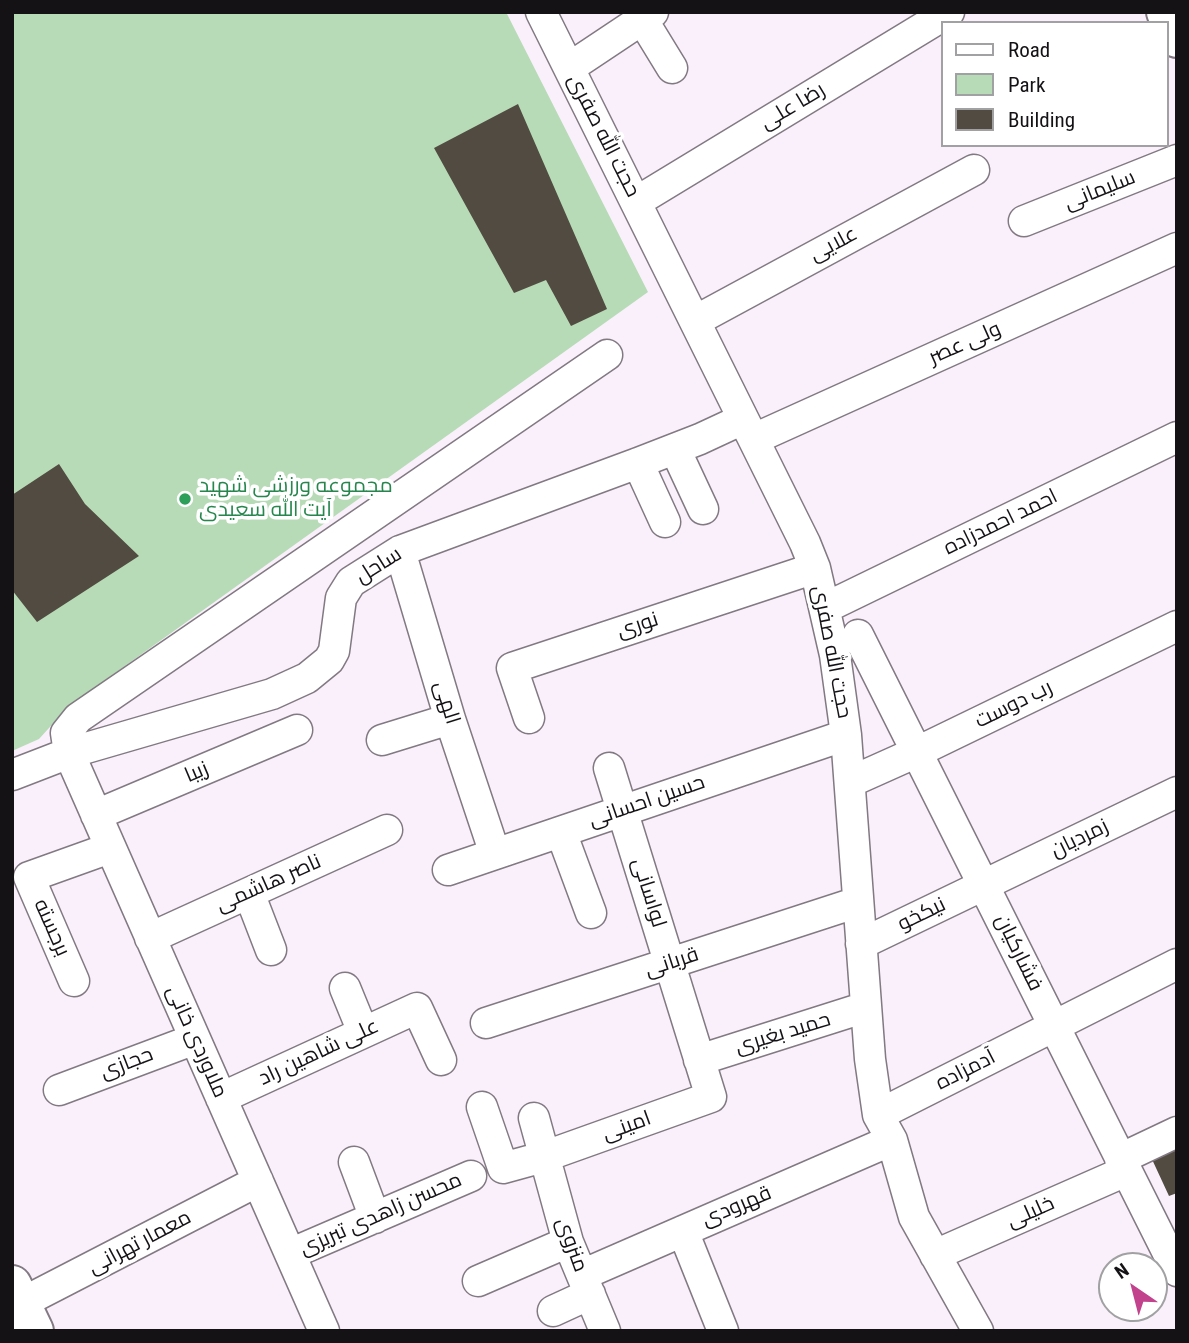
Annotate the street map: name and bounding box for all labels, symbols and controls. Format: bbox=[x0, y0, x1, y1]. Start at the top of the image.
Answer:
legend bbox=[940, 21, 1168, 147]
text: Road bbox=[1008, 38, 1050, 62]
street label: حجت الله صفری bbox=[561, 70, 645, 202]
text: Park bbox=[1008, 73, 1045, 97]
street label: رضا علی bbox=[756, 78, 830, 136]
text: Building bbox=[1008, 108, 1075, 132]
street label: سلیمانی bbox=[1061, 165, 1139, 217]
street label: علایی bbox=[806, 222, 862, 268]
street label: ولی عصر bbox=[925, 317, 1005, 371]
place label: مجموعه ورزشی شهید آیت‌ الله سعیدی bbox=[199, 474, 393, 524]
street label: احمد احمدزاده bbox=[940, 485, 1062, 561]
marker: مجموعه ورزشی شهید آیت‌ الله سعیدی bbox=[177, 491, 193, 507]
street label: ساحل bbox=[351, 542, 407, 590]
street label: حجت الله صفری bbox=[806, 584, 856, 720]
street label: نوری bbox=[614, 608, 662, 644]
street label: رب دوست bbox=[971, 675, 1057, 735]
street label: الهی bbox=[428, 678, 464, 728]
street label: زیبا bbox=[181, 757, 213, 789]
street label: حسین احسانی bbox=[586, 770, 708, 834]
street label: زمردیان bbox=[1047, 814, 1113, 864]
street label: ناصر هاشمی bbox=[213, 850, 325, 918]
street label: لواسانی bbox=[626, 855, 670, 931]
street label: نیکخو bbox=[894, 893, 950, 937]
street label: برجسته bbox=[27, 895, 75, 961]
street label: فشارکیان bbox=[989, 911, 1047, 995]
street label: قربانی bbox=[642, 943, 702, 983]
street label: ملاوردی خانی bbox=[160, 982, 232, 1102]
street label: حمید بغیری bbox=[732, 1008, 834, 1060]
street label: علی شاهین راد bbox=[255, 1014, 383, 1092]
street label: حجازی bbox=[97, 1042, 157, 1086]
street label: آدمزاده bbox=[932, 1045, 1000, 1097]
street label: امینی bbox=[599, 1107, 655, 1147]
street label: محسن زاهدی تبریزی bbox=[296, 1168, 466, 1262]
street label: قهرودی bbox=[698, 1181, 776, 1233]
street label: خلیلی bbox=[1003, 1191, 1059, 1235]
street label: معمار تهرانی bbox=[84, 1205, 196, 1281]
street label: منزوی bbox=[550, 1214, 592, 1276]
north arrow bbox=[1098, 1252, 1168, 1322]
text: N bbox=[1110, 1258, 1133, 1284]

